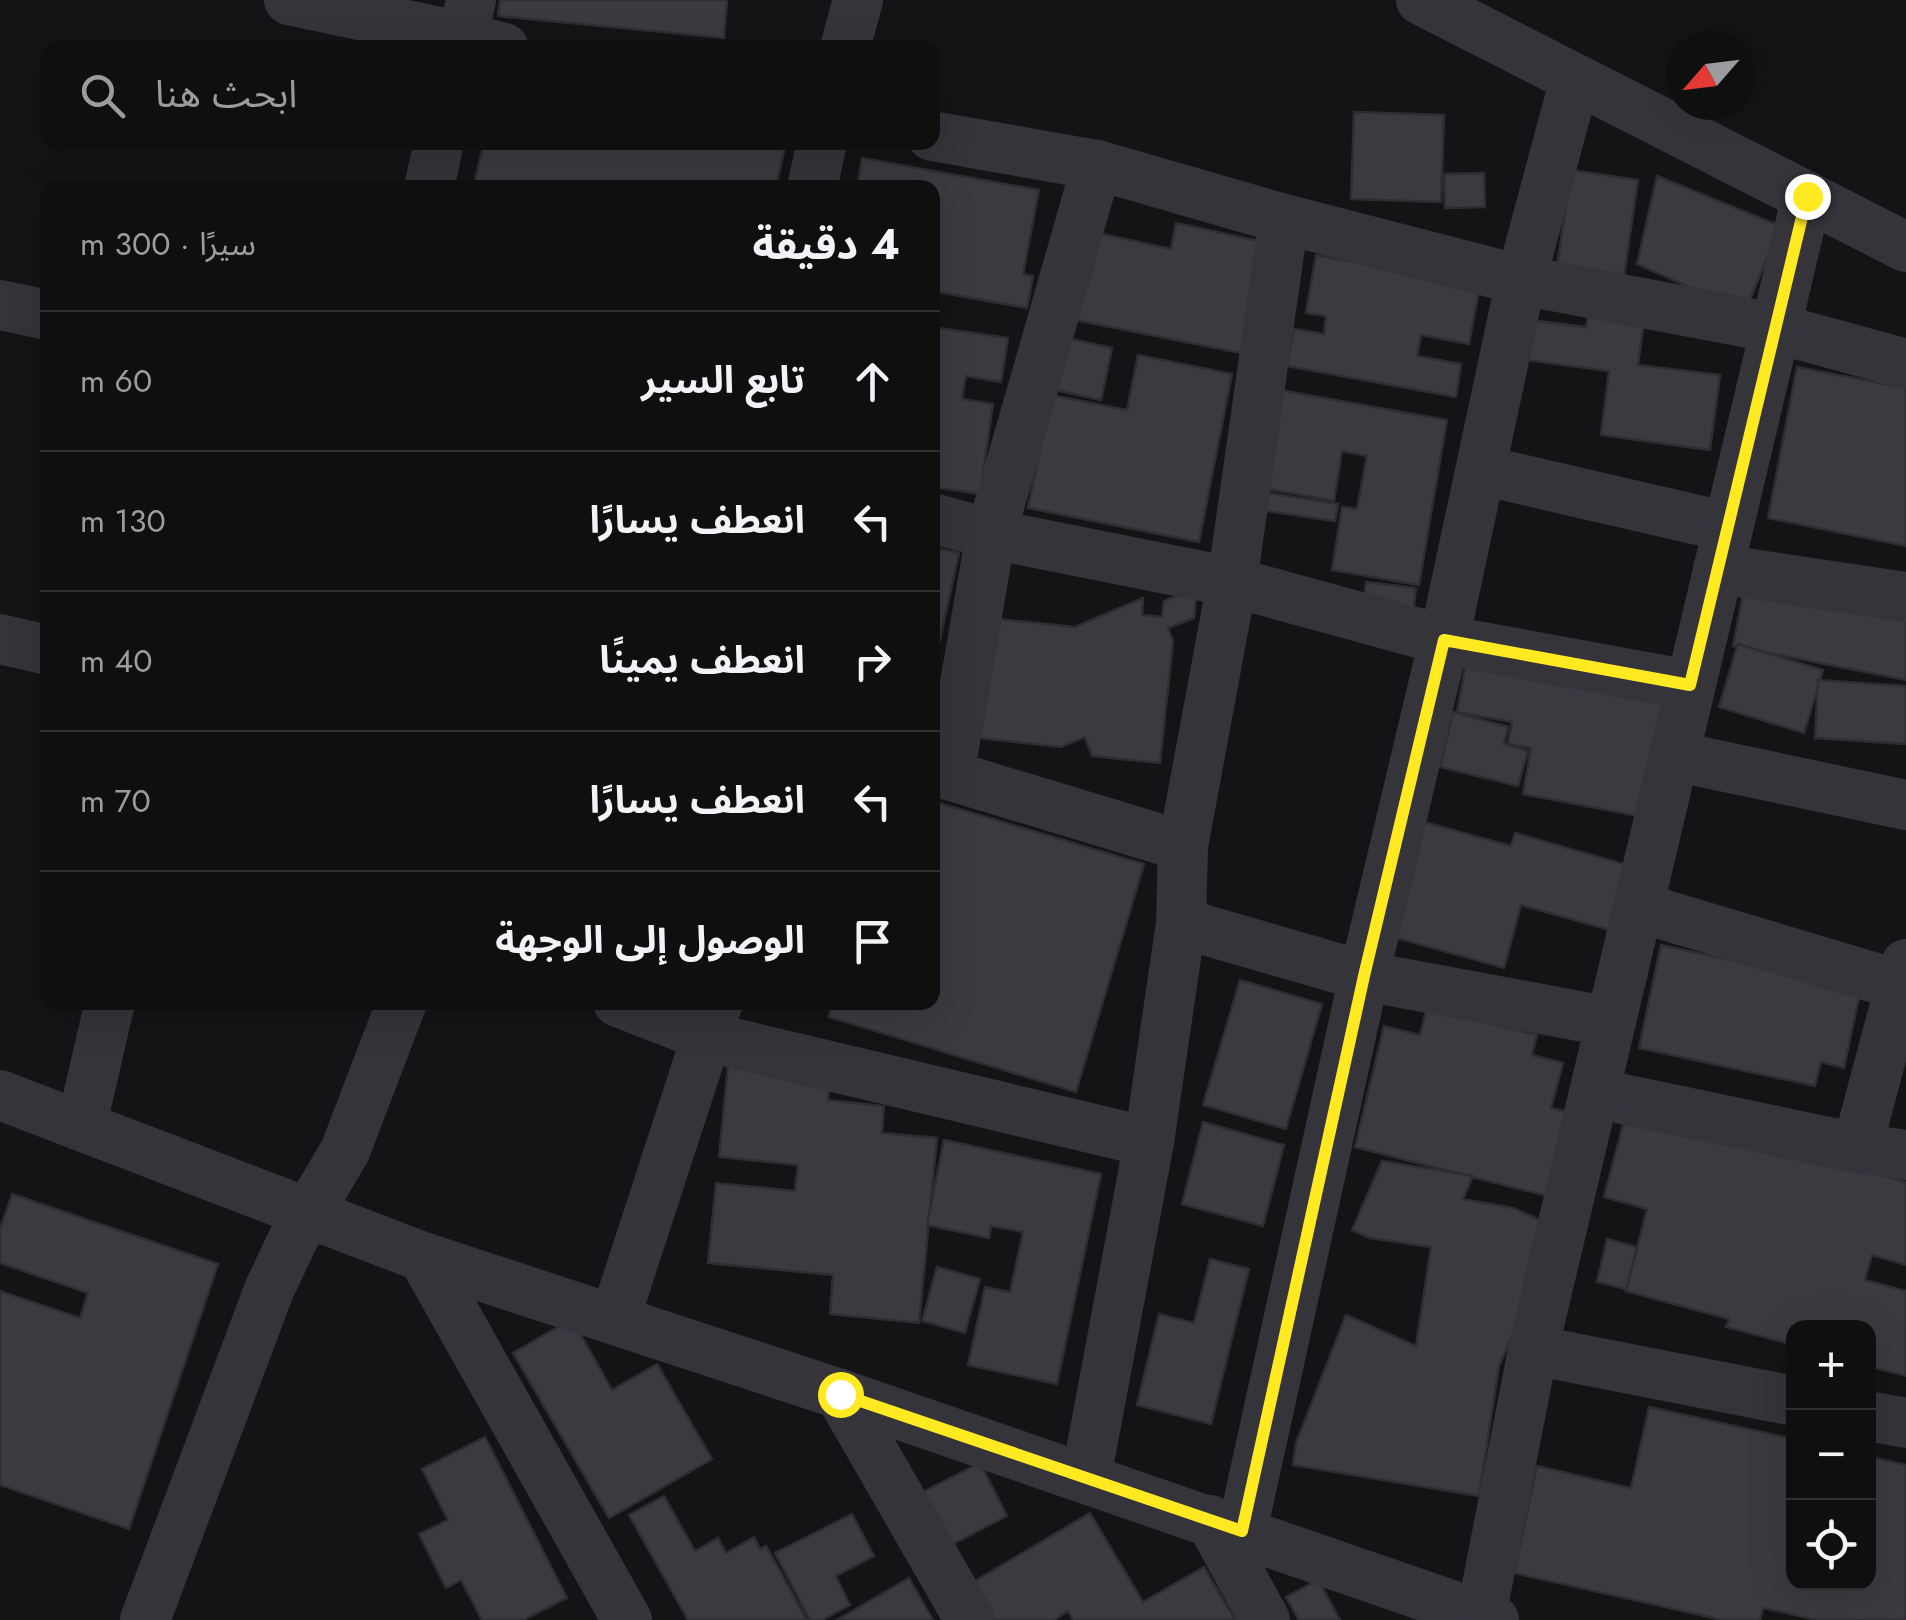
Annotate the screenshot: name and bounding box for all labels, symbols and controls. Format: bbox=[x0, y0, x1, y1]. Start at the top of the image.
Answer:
north arrow bbox=[1666, 30, 1756, 120]
search box bbox=[40, 40, 940, 150]
text: ابحث هنا bbox=[155, 66, 297, 121]
icon: search bbox=[75, 68, 130, 123]
route end bbox=[1785, 174, 1831, 220]
text: 4 دقيقة bbox=[752, 214, 900, 275]
text: سيرًا · 300 m bbox=[80, 221, 256, 267]
text: تابع السير bbox=[641, 352, 805, 407]
icon: ahead bbox=[845, 354, 900, 409]
text: 60 m bbox=[80, 358, 152, 404]
text: انعطف يسارًا bbox=[589, 492, 805, 547]
icon: left bbox=[845, 494, 900, 549]
text: 130 m bbox=[80, 498, 166, 544]
text: انعطف يمينًا bbox=[599, 632, 805, 687]
icon: right bbox=[845, 634, 900, 689]
text: 40 m bbox=[80, 638, 152, 684]
text: انعطف يسارًا bbox=[589, 772, 805, 827]
icon: left bbox=[845, 774, 900, 829]
text: 70 m bbox=[80, 778, 151, 824]
text: الوصول إلى الوجهة bbox=[495, 912, 805, 967]
icon: arrive bbox=[845, 914, 900, 969]
map controls bbox=[1786, 1320, 1876, 1590]
button: + bbox=[1786, 1320, 1876, 1410]
route start bbox=[818, 1372, 864, 1418]
button: − bbox=[1786, 1410, 1876, 1500]
button: locate bbox=[1786, 1500, 1876, 1590]

